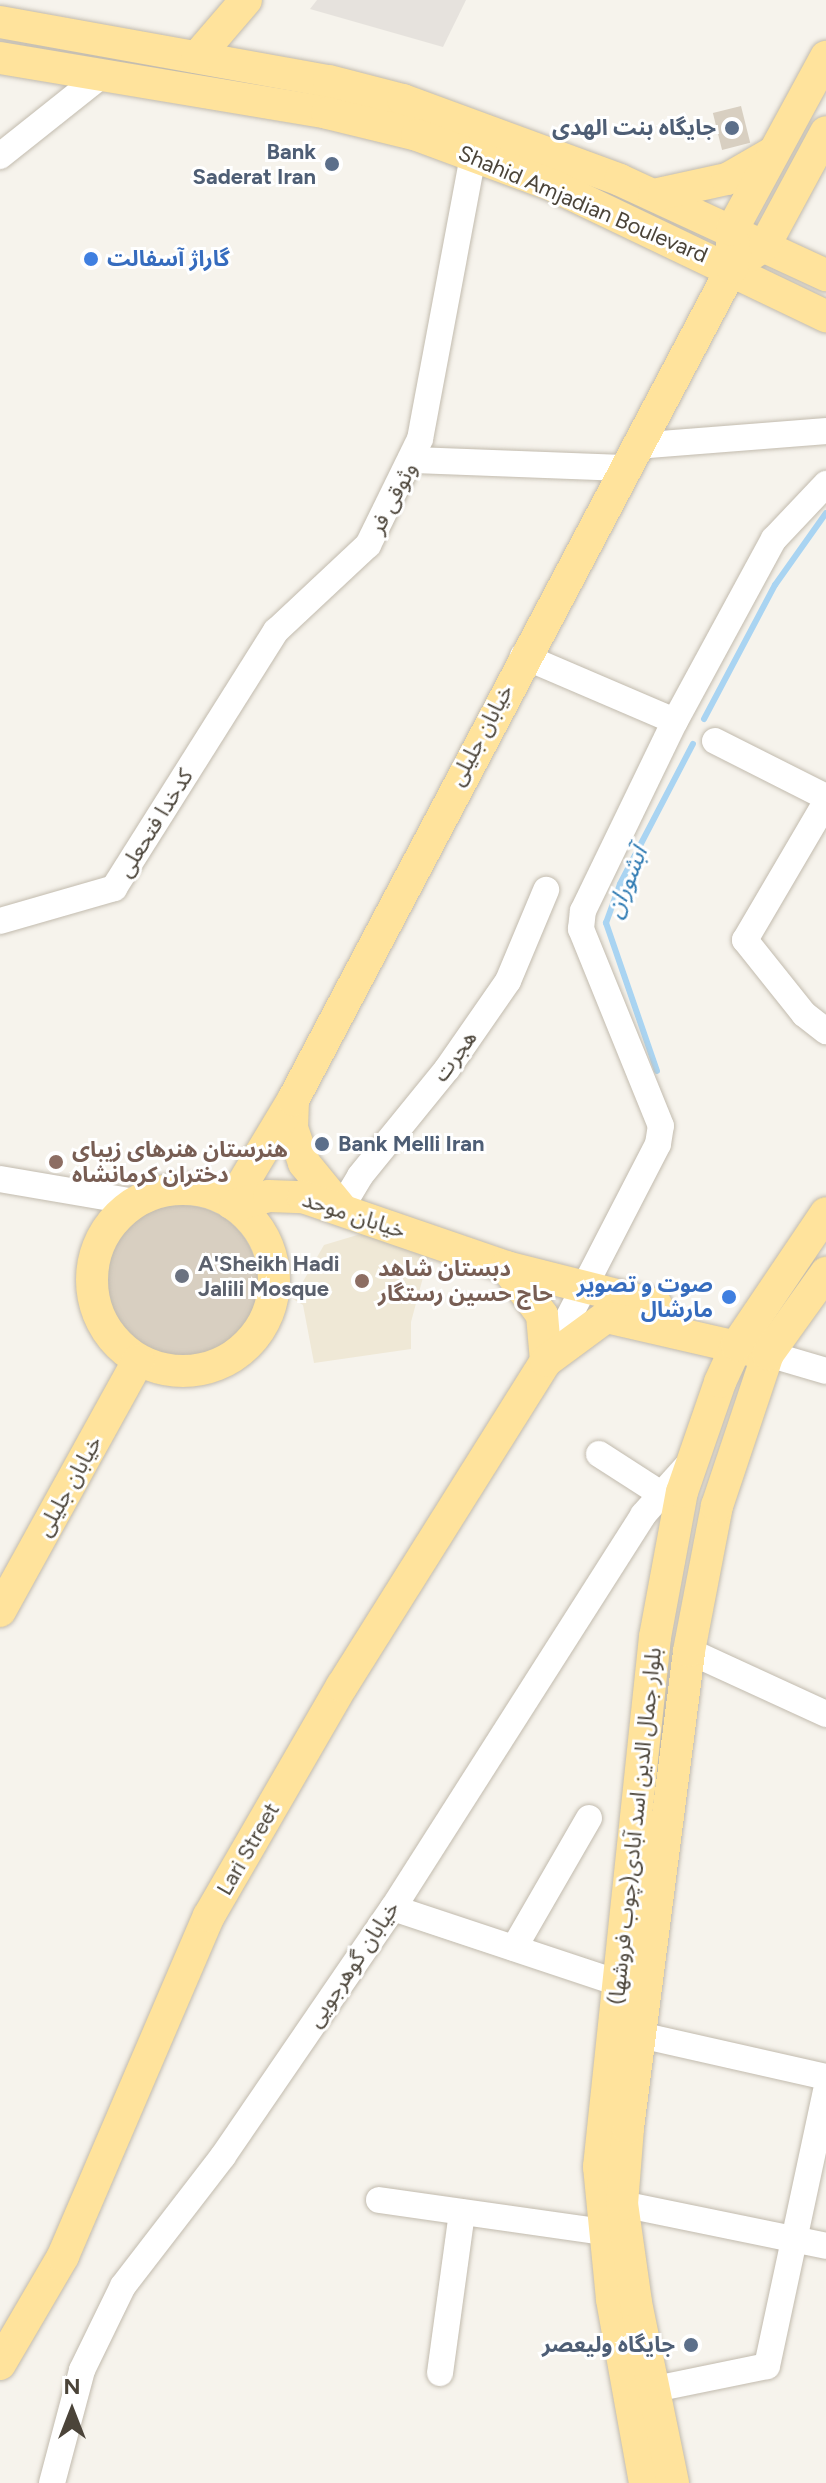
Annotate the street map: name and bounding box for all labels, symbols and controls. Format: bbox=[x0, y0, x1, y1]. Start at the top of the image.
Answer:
place label: جایگاه بنت الهدی bbox=[552, 115, 716, 141]
marker: جایگاه بنت الهدی bbox=[723, 119, 741, 137]
place label: Bank Saderat Iran bbox=[193, 138, 316, 190]
street label: Shahid Amjadian Boulevard bbox=[454, 139, 712, 269]
marker: Bank Saderat Iran bbox=[323, 155, 341, 173]
place label: گاراژ آسفالت bbox=[107, 246, 230, 272]
marker: گاراژ آسفالت bbox=[82, 250, 100, 268]
street label: وثوقی فر bbox=[363, 458, 423, 538]
street label: خیابان جلیلی bbox=[443, 680, 519, 790]
street label: کدخدا فتحعلی bbox=[111, 764, 199, 882]
water label: آبشوران bbox=[599, 842, 653, 922]
street label: هجرت bbox=[428, 1025, 482, 1087]
place label: Bank Melli Iran bbox=[338, 1131, 485, 1157]
marker: Bank Melli Iran bbox=[313, 1135, 331, 1153]
place label: هنرستان هنرهای زیبای دختران کرمانشاه bbox=[72, 1136, 288, 1188]
marker: هنرستان هنرهای زیبای دختران کرمانشاه bbox=[47, 1153, 65, 1171]
street label: خیابان موحد bbox=[299, 1186, 409, 1244]
place label: A'Sheikh Hadi Jalili Mosque bbox=[198, 1250, 340, 1302]
place label: دبستان شاهد حاج حسین رستگار bbox=[378, 1255, 553, 1306]
marker: A'Sheikh Hadi Jalili Mosque bbox=[173, 1267, 191, 1285]
place label: صوت و تصویر مارشال bbox=[577, 1271, 713, 1322]
marker: دبستان شاهد حاج حسین رستگار bbox=[353, 1272, 371, 1290]
marker: صوت و تصویر مارشال bbox=[720, 1288, 738, 1306]
street label: خیابان جلیلی bbox=[31, 1431, 107, 1541]
street label: بلوار جمال الدین اسد آبادی(چوب فروشها) bbox=[603, 1646, 667, 2006]
street label: Lari Street bbox=[211, 1798, 285, 1900]
street label: خیابان گوهرجویی bbox=[301, 1896, 405, 2032]
place label: جایگاه ولیعصر bbox=[542, 2332, 675, 2358]
marker: جایگاه ولیعصر bbox=[682, 2336, 700, 2354]
north arrow bbox=[32, 2371, 112, 2451]
text: N bbox=[63, 2373, 81, 2400]

